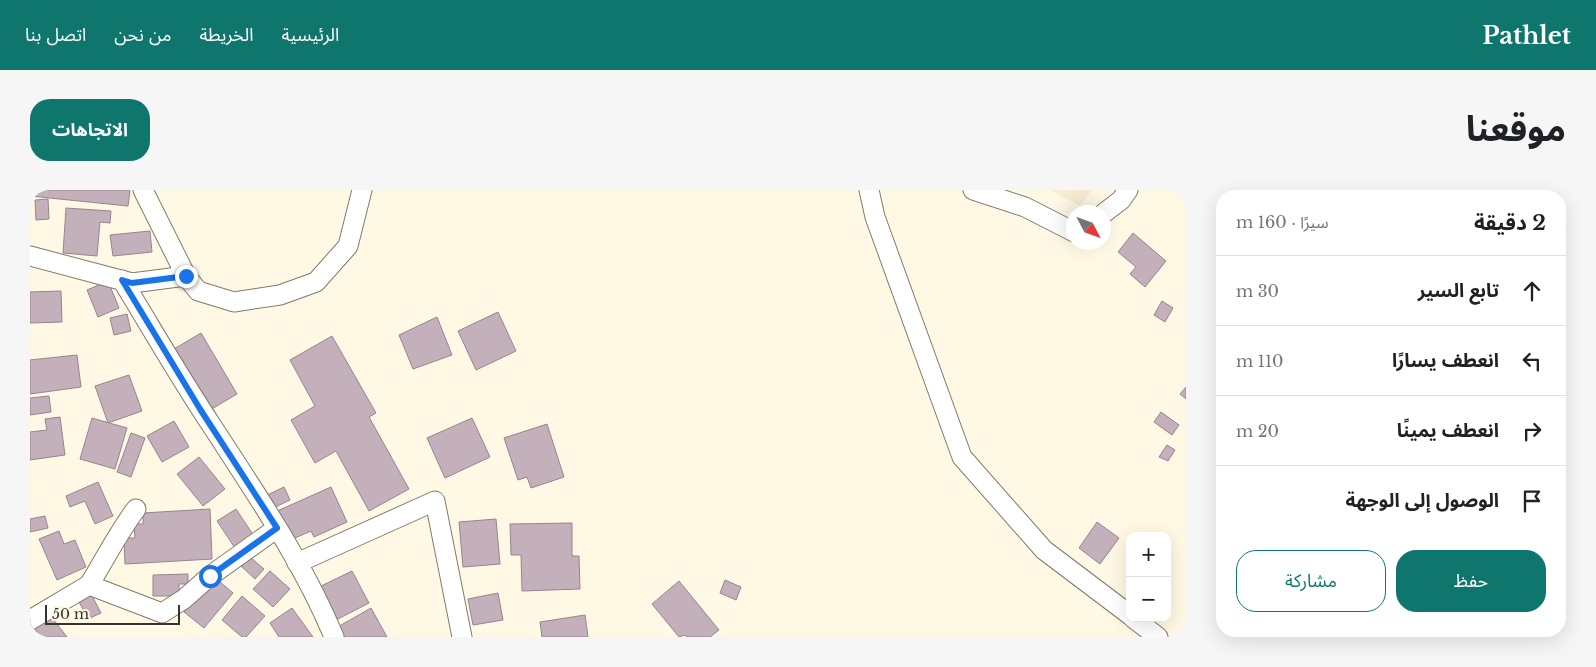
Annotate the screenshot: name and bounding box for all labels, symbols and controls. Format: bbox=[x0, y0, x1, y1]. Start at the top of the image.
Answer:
text: Pathlet bbox=[1482, 21, 1571, 50]
text: اتصل بنا bbox=[25, 24, 86, 46]
text: من نحن bbox=[114, 24, 172, 46]
text: الخريطة bbox=[200, 24, 253, 46]
text: الرئيسية bbox=[281, 24, 339, 46]
button: الاتجاهات bbox=[30, 99, 150, 161]
text: موقعنا bbox=[1466, 107, 1566, 150]
north arrow bbox=[1066, 205, 1111, 250]
text: 2 دقيقة bbox=[1474, 210, 1546, 236]
text: سيرًا · 160 m bbox=[1236, 212, 1329, 232]
route end bbox=[175, 265, 198, 288]
icon: ahead bbox=[1518, 277, 1546, 305]
text: تابع السير bbox=[1418, 279, 1499, 302]
text: 30 m bbox=[1236, 281, 1279, 301]
icon: left bbox=[1518, 347, 1546, 375]
text: انعطف يسارًا bbox=[1392, 349, 1499, 372]
text: 110 m bbox=[1236, 351, 1283, 371]
icon: right bbox=[1518, 417, 1546, 445]
text: انعطف يمينًا bbox=[1397, 419, 1499, 442]
text: 20 m bbox=[1236, 421, 1279, 441]
icon: arrive bbox=[1518, 487, 1546, 515]
text: الوصول إلى الوجهة bbox=[1345, 489, 1499, 512]
map controls bbox=[1126, 532, 1171, 622]
button: + bbox=[1126, 532, 1171, 577]
button: مشاركة bbox=[1236, 550, 1386, 612]
button: حفظ bbox=[1396, 550, 1546, 612]
route start bbox=[199, 565, 222, 588]
button: − bbox=[1126, 577, 1171, 622]
scale bar bbox=[45, 602, 180, 625]
text: 50 m bbox=[52, 605, 89, 623]

